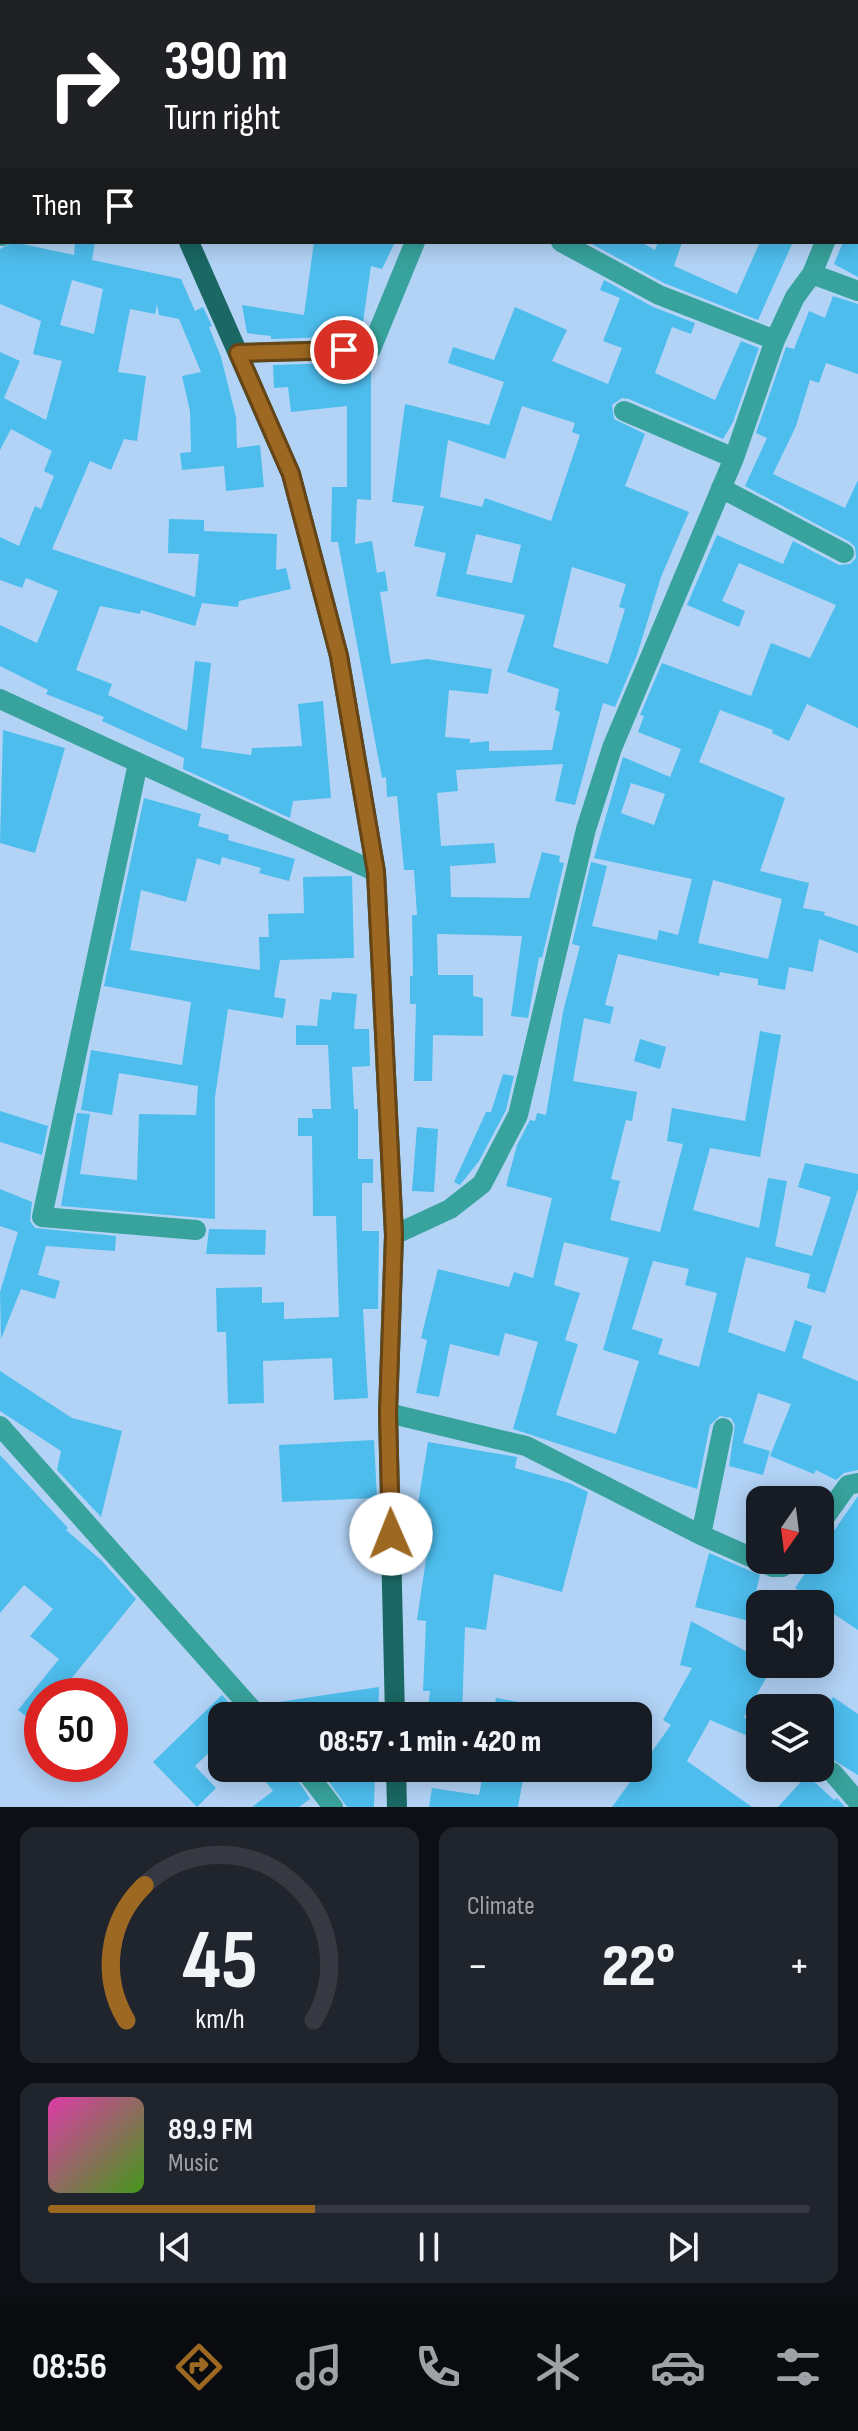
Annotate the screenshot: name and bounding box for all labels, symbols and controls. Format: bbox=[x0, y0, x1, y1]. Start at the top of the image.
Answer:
text: 390 m bbox=[164, 29, 288, 96]
icon: right bbox=[32, 32, 136, 136]
text: Turn right bbox=[164, 97, 281, 140]
icon: arrive bbox=[98, 184, 142, 228]
text: Then bbox=[32, 188, 82, 224]
pin bbox=[310, 316, 378, 384]
icon: arrive bbox=[322, 328, 366, 372]
north arrow bbox=[746, 1486, 834, 1574]
map controls bbox=[746, 1486, 834, 1782]
position arrow bbox=[349, 1492, 433, 1576]
button: sound bbox=[746, 1590, 834, 1678]
speed limit sign: 50 bbox=[24, 1678, 128, 1782]
button: layers bbox=[746, 1694, 834, 1782]
text: 08:57 · 1 min · 420 m bbox=[319, 1724, 541, 1760]
text: Climate bbox=[467, 1891, 535, 1922]
text: 45 bbox=[182, 1912, 257, 2012]
text: 22° bbox=[602, 1931, 675, 2003]
text: − bbox=[467, 1940, 489, 1993]
text: + bbox=[788, 1940, 810, 1993]
text: km/h bbox=[195, 2002, 244, 2037]
text: 89.9 FM bbox=[168, 2112, 253, 2148]
text: Music bbox=[168, 2148, 219, 2179]
icon: previous bbox=[153, 2225, 197, 2269]
icon: pause bbox=[407, 2225, 451, 2269]
icon: next bbox=[661, 2225, 705, 2269]
icon: directions bbox=[171, 2339, 227, 2395]
icon: music bbox=[291, 2339, 347, 2395]
icon: phone bbox=[410, 2339, 466, 2395]
icon: climate bbox=[530, 2339, 586, 2395]
icon: car bbox=[650, 2339, 706, 2395]
icon: filters bbox=[770, 2339, 826, 2395]
text: 08:56 bbox=[32, 2346, 107, 2389]

